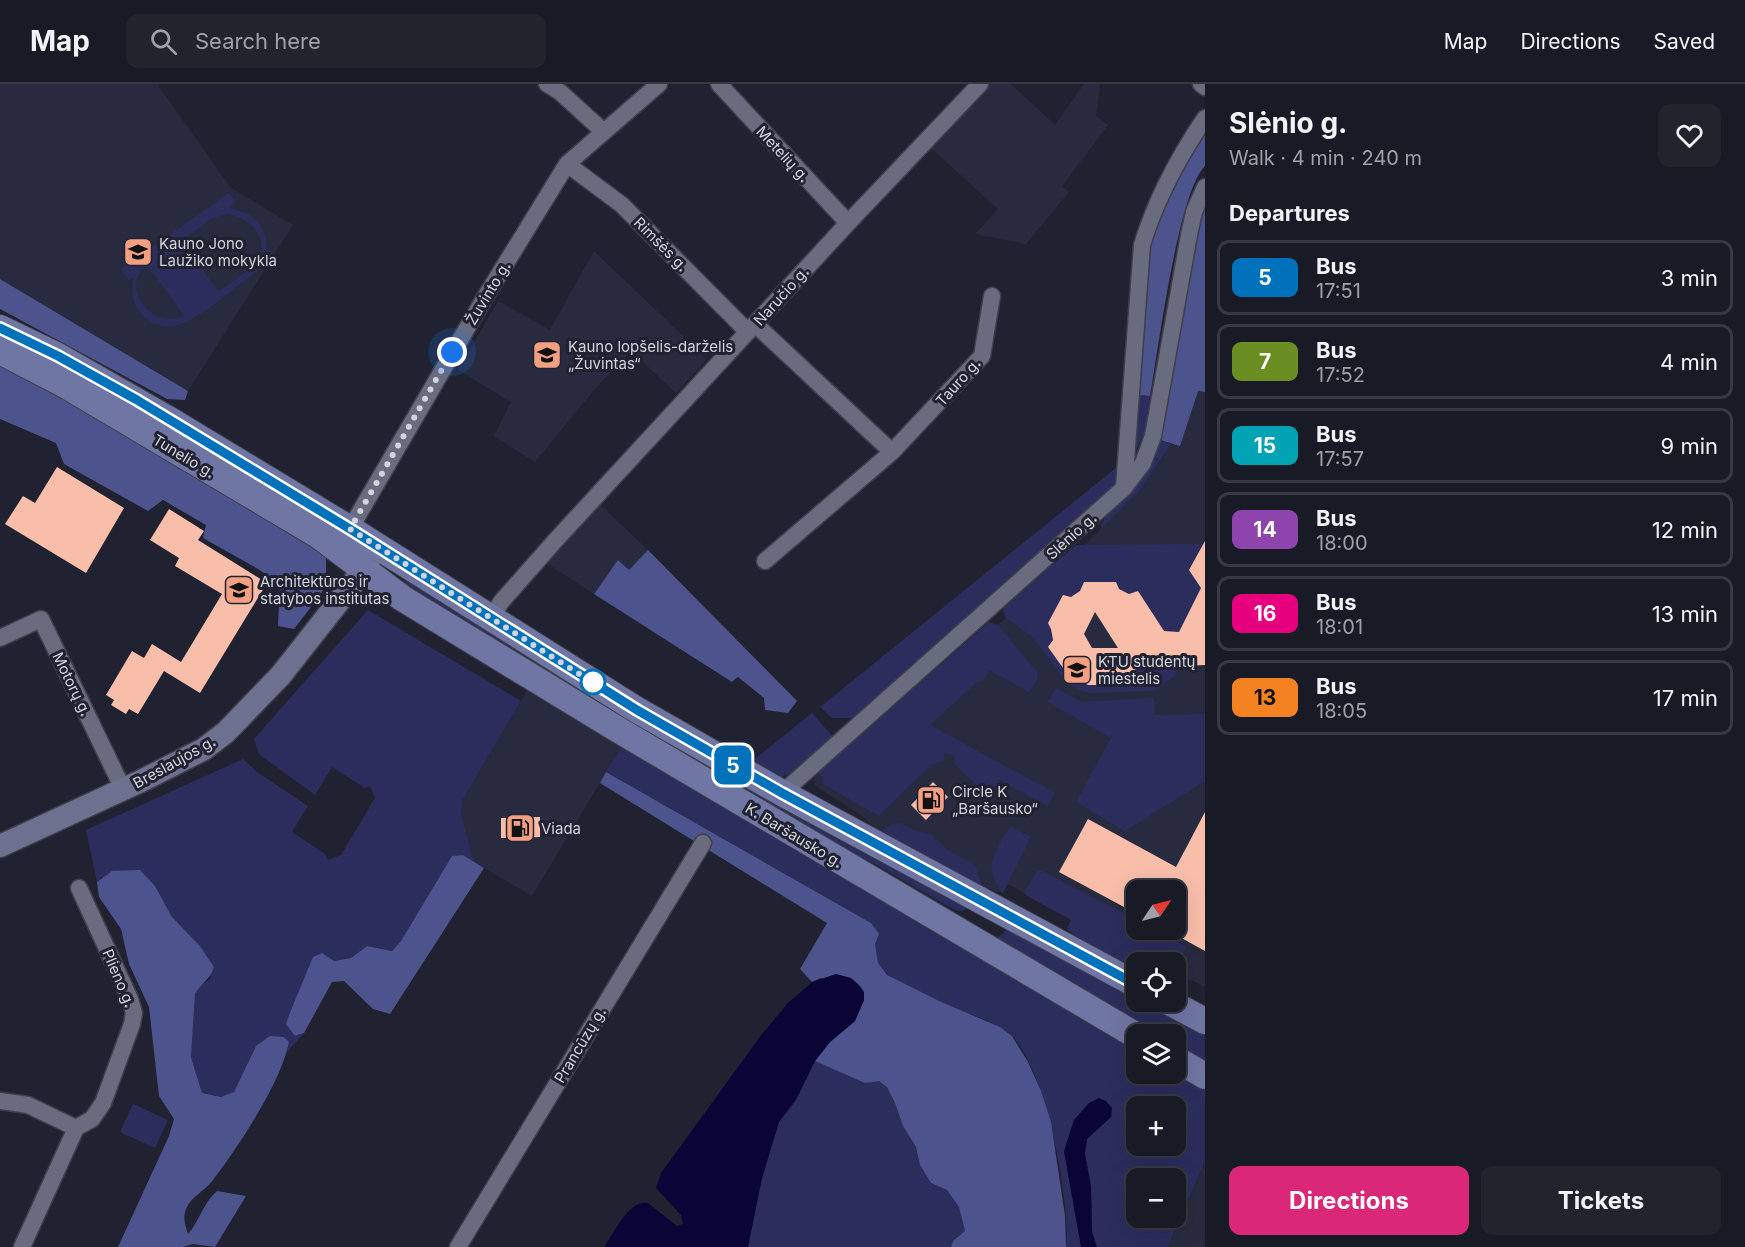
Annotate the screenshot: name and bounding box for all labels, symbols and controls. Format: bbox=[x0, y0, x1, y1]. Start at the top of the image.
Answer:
search box bbox=[126, 14, 546, 68]
text: Map bbox=[30, 24, 90, 58]
icon: search bbox=[147, 25, 180, 58]
text: Search here bbox=[195, 28, 321, 54]
text: Map bbox=[1444, 29, 1487, 54]
text: Directions bbox=[1520, 29, 1621, 54]
text: Saved bbox=[1654, 29, 1715, 54]
button: heart bbox=[1658, 104, 1721, 167]
text: Slėnio g. bbox=[1229, 106, 1347, 140]
street label: Metelių g. bbox=[752, 122, 814, 186]
text: Walk · 4 min · 240 m bbox=[1229, 146, 1422, 170]
text: Departures bbox=[1229, 200, 1350, 226]
street label: Rimšės g. bbox=[630, 213, 692, 275]
place label: Kauno Jono Laužiko mokykla bbox=[159, 234, 277, 270]
school or university icon: Kauno Jono Laužiko mokykla bbox=[122, 236, 154, 268]
text: Bus bbox=[1316, 253, 1357, 279]
street label: Žuvinto g. bbox=[462, 258, 514, 328]
street label: Naručio g. bbox=[749, 262, 813, 330]
text: 5 bbox=[1258, 265, 1272, 290]
text: 3 min bbox=[1661, 265, 1718, 291]
text: 17:51 bbox=[1316, 279, 1361, 303]
your location bbox=[437, 337, 467, 367]
place label: Kauno lopšelis-darželis „Žuvintas“ bbox=[568, 337, 733, 373]
text: Bus bbox=[1316, 337, 1357, 363]
school or university icon: Kauno lopšelis-darželis „Žuvintas“ bbox=[531, 339, 563, 371]
text: 7 bbox=[1259, 349, 1271, 374]
text: 4 min bbox=[1660, 349, 1718, 375]
street label: Tauro g. bbox=[932, 354, 984, 410]
text: 17:52 bbox=[1316, 363, 1365, 387]
text: Bus bbox=[1316, 421, 1357, 447]
street label: Tunelio g. bbox=[150, 430, 218, 482]
text: 15 bbox=[1254, 433, 1276, 458]
text: 9 min bbox=[1661, 433, 1718, 459]
text: 17:57 bbox=[1316, 447, 1364, 471]
text: Bus bbox=[1316, 505, 1357, 531]
street label: Slėnio g. bbox=[1042, 508, 1100, 564]
text: 14 bbox=[1253, 517, 1277, 542]
text: 12 min bbox=[1652, 517, 1718, 543]
text: 18:00 bbox=[1316, 531, 1368, 555]
place label: Architektūros ir statybos institutas bbox=[260, 572, 389, 608]
school or university icon: Architektūros ir statybos institutas bbox=[223, 574, 255, 606]
text: Bus bbox=[1316, 589, 1357, 615]
text: 16 bbox=[1254, 601, 1276, 626]
text: 13 min bbox=[1652, 601, 1718, 627]
text: 18:01 bbox=[1316, 615, 1363, 639]
street label: Motorų g. bbox=[48, 649, 96, 719]
place label: KTU studentų miestelis bbox=[1098, 652, 1196, 688]
school or university icon: KTU studentų miestelis bbox=[1061, 654, 1093, 686]
unlabelled marker bbox=[580, 669, 606, 695]
text: Bus bbox=[1316, 673, 1357, 699]
text: 13 bbox=[1254, 685, 1276, 710]
text: 17 min bbox=[1653, 685, 1718, 711]
text: 18:05 bbox=[1316, 699, 1367, 723]
street label: Breslaujos g. bbox=[130, 732, 218, 792]
line badge: 5 bbox=[714, 746, 752, 784]
text: 5 bbox=[726, 753, 740, 778]
place label: Circle K „Baršausko“ bbox=[952, 782, 1038, 818]
fuel station icon: Circle K „Baršausko“ bbox=[915, 784, 947, 816]
street label: K. Baršausko g. bbox=[742, 798, 846, 872]
fuel station icon: Viada bbox=[504, 812, 536, 844]
place label: Viada bbox=[541, 819, 581, 838]
north arrow bbox=[1126, 880, 1186, 940]
map controls bbox=[1126, 880, 1186, 1228]
street label: Plieno g. bbox=[98, 946, 140, 1010]
button: locate bbox=[1126, 952, 1186, 1012]
street label: Prancūzų g. bbox=[550, 1004, 610, 1086]
button: layers bbox=[1126, 1024, 1186, 1084]
button: + bbox=[1126, 1096, 1186, 1156]
button: Directions bbox=[1229, 1166, 1469, 1235]
button: Tickets bbox=[1481, 1166, 1721, 1235]
button: − bbox=[1126, 1168, 1186, 1228]

